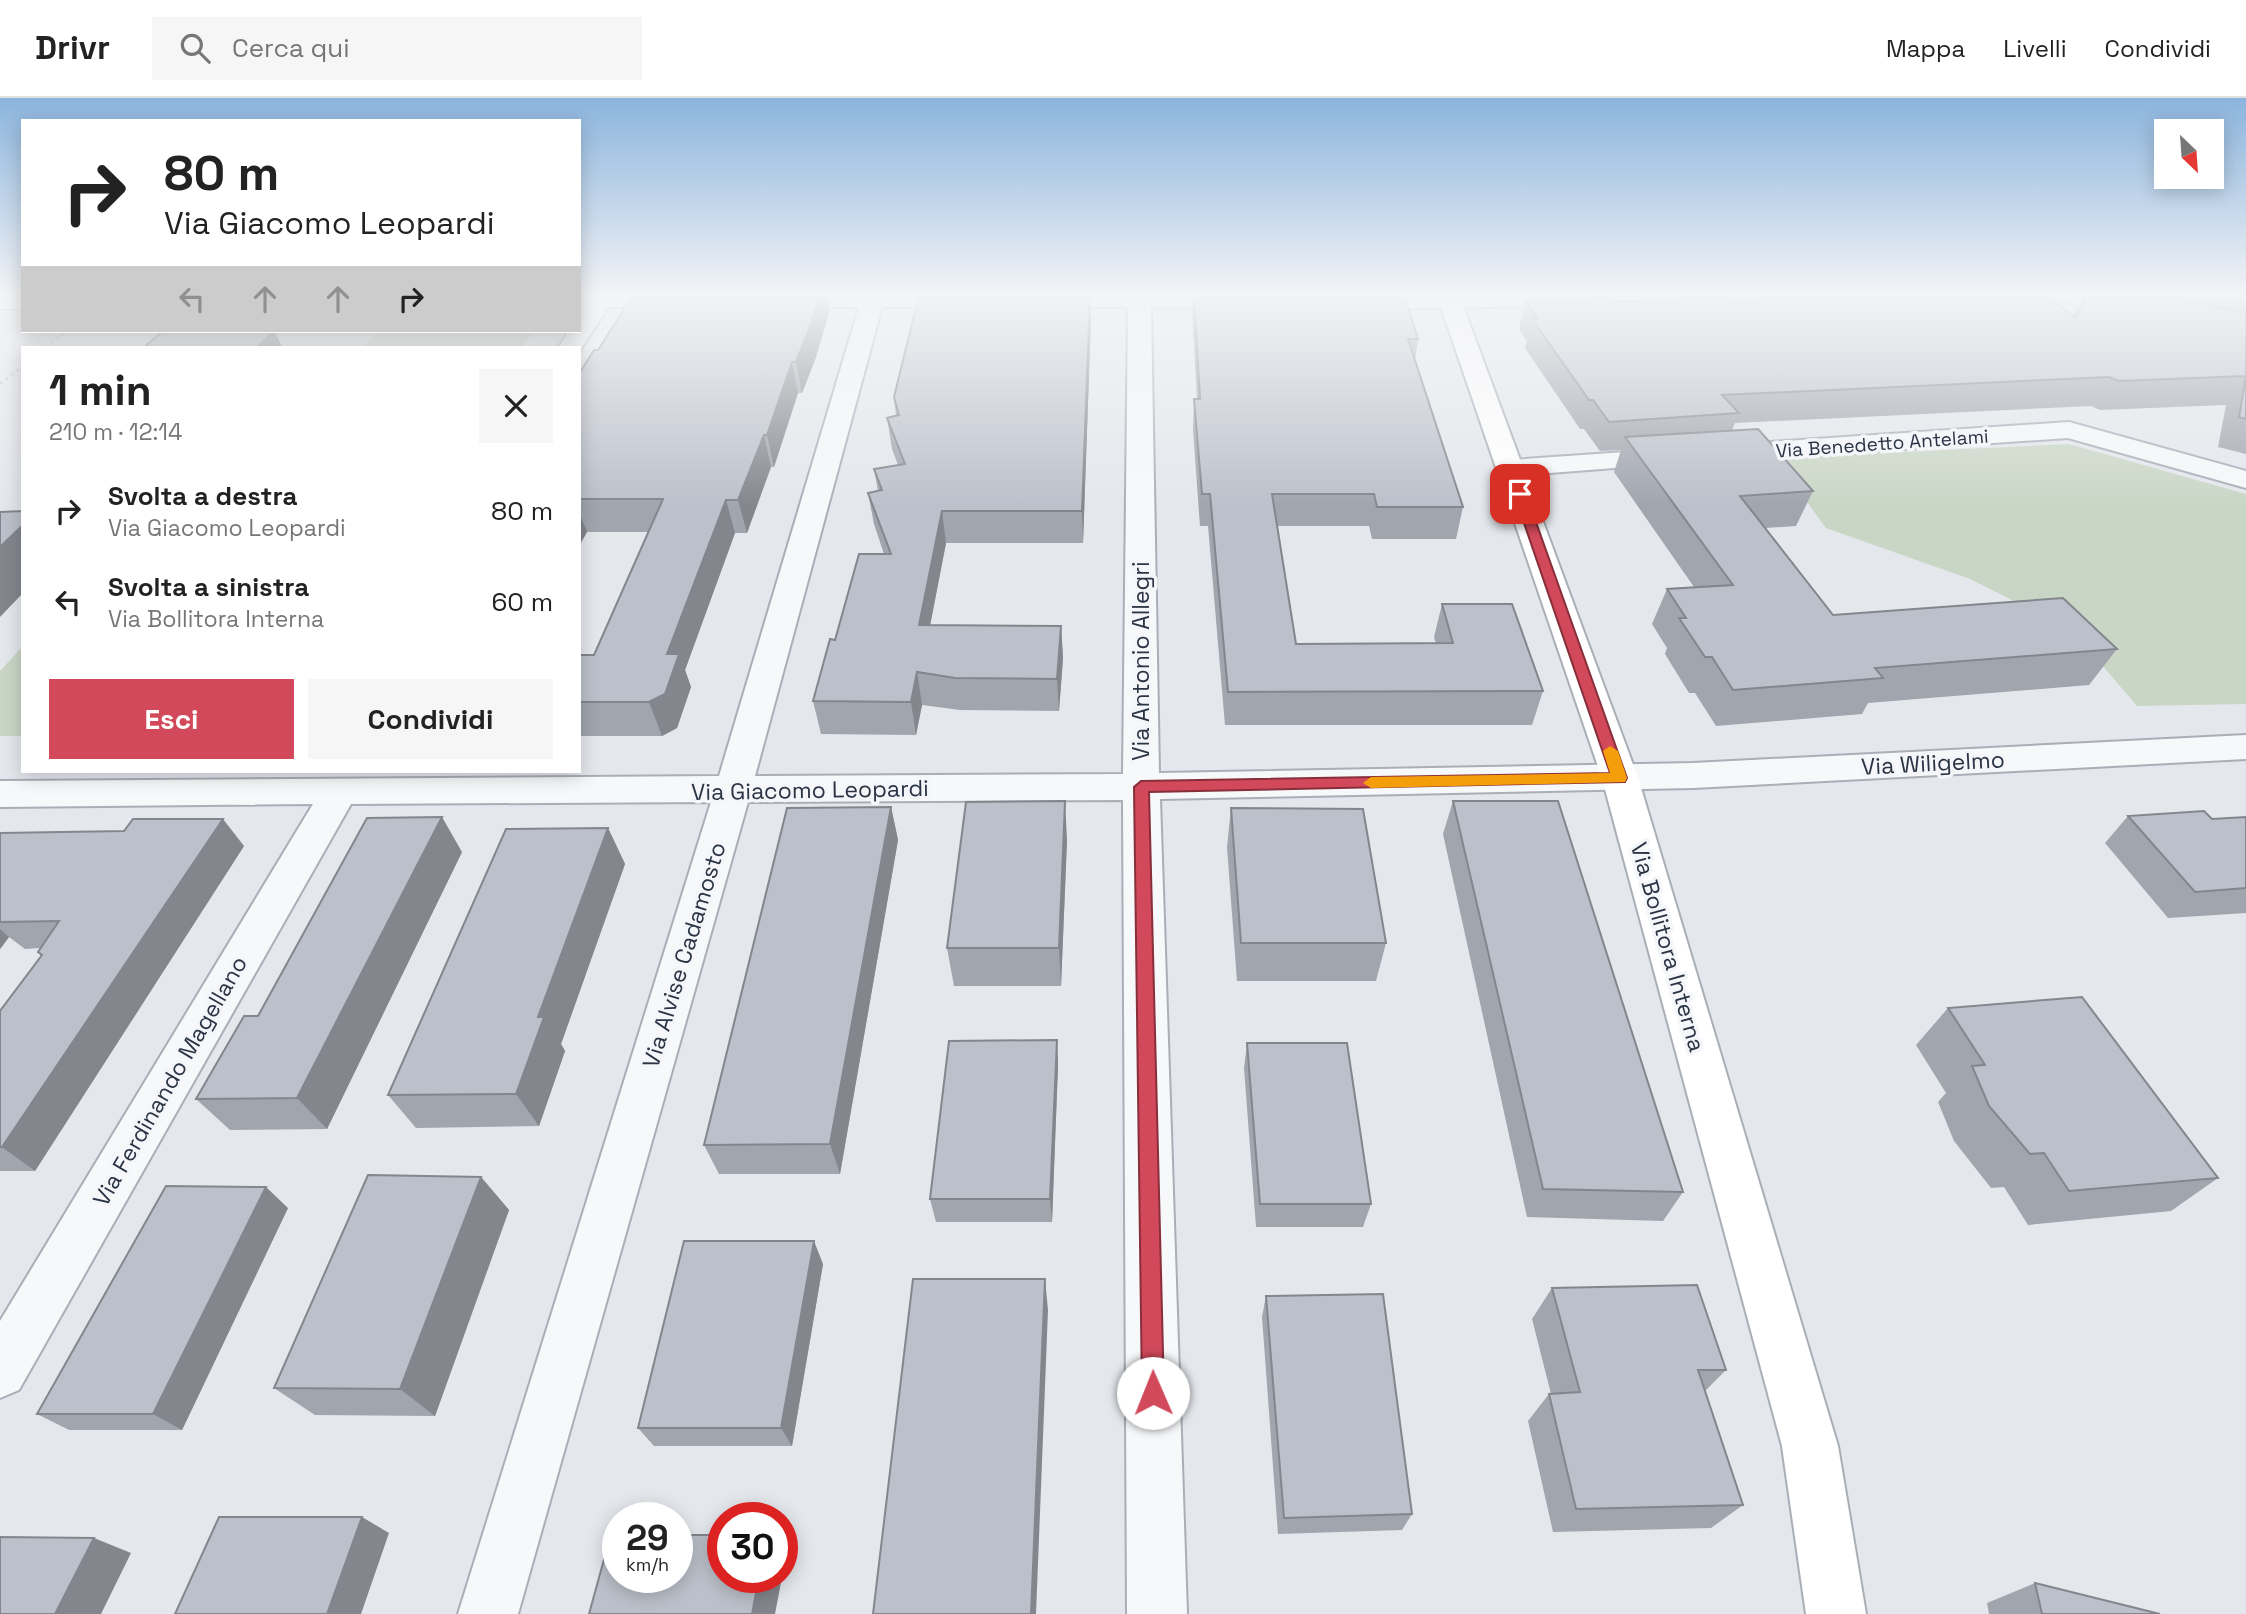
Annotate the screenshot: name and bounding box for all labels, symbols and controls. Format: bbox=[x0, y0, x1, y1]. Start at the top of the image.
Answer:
search box bbox=[152, 17, 642, 80]
text: Drivr bbox=[35, 27, 110, 69]
icon: search bbox=[176, 29, 214, 67]
text: Cerca qui bbox=[232, 31, 350, 65]
text: Mappa bbox=[1886, 33, 1965, 64]
text: Livelli bbox=[2003, 33, 2067, 64]
text: Condividi bbox=[2105, 33, 2211, 64]
north arrow bbox=[2154, 119, 2224, 189]
map controls bbox=[2154, 119, 2224, 189]
text: 80 m bbox=[164, 142, 279, 204]
icon: right bbox=[49, 147, 140, 238]
text: Via Giacomo Leopardi bbox=[164, 203, 495, 243]
icon: left bbox=[173, 280, 211, 318]
icon: ahead bbox=[246, 280, 284, 318]
icon: ahead bbox=[319, 280, 357, 318]
icon: right bbox=[392, 280, 430, 318]
text: 1 min bbox=[49, 364, 152, 417]
button: close bbox=[479, 369, 553, 443]
text: 210 m · 12:14 bbox=[49, 417, 182, 447]
street label: Via Benedetto Antelami bbox=[1775, 424, 1989, 463]
pin bbox=[1490, 464, 1550, 524]
icon: arrive bbox=[1501, 475, 1539, 513]
text: Svolta a destra bbox=[108, 479, 297, 513]
icon: right bbox=[49, 492, 87, 530]
text: 80 m bbox=[491, 494, 553, 528]
text: Via Giacomo Leopardi bbox=[108, 513, 346, 543]
street label: Via Antonio Allegri bbox=[1126, 561, 1156, 761]
text: Svolta a sinistra bbox=[108, 570, 309, 604]
icon: left bbox=[49, 583, 87, 621]
text: 60 m bbox=[491, 585, 553, 619]
text: Via Bollitora Interna bbox=[108, 604, 324, 634]
button: Esci bbox=[49, 679, 294, 759]
button: Condividi bbox=[308, 679, 553, 759]
street label: Via Wiligelmo bbox=[1860, 744, 2006, 782]
street label: Via Giacomo Leopardi bbox=[691, 773, 929, 807]
street label: Via Alvise Cadamosto bbox=[635, 839, 733, 1071]
street label: Via Bollitora Interna bbox=[1624, 839, 1712, 1055]
street label: Via Ferdinando Magellano bbox=[86, 951, 254, 1211]
position arrow bbox=[1116, 1356, 1190, 1430]
speed limit sign: 30 bbox=[707, 1502, 798, 1593]
text: 29 bbox=[626, 1516, 669, 1560]
text: km/h bbox=[626, 1553, 669, 1576]

